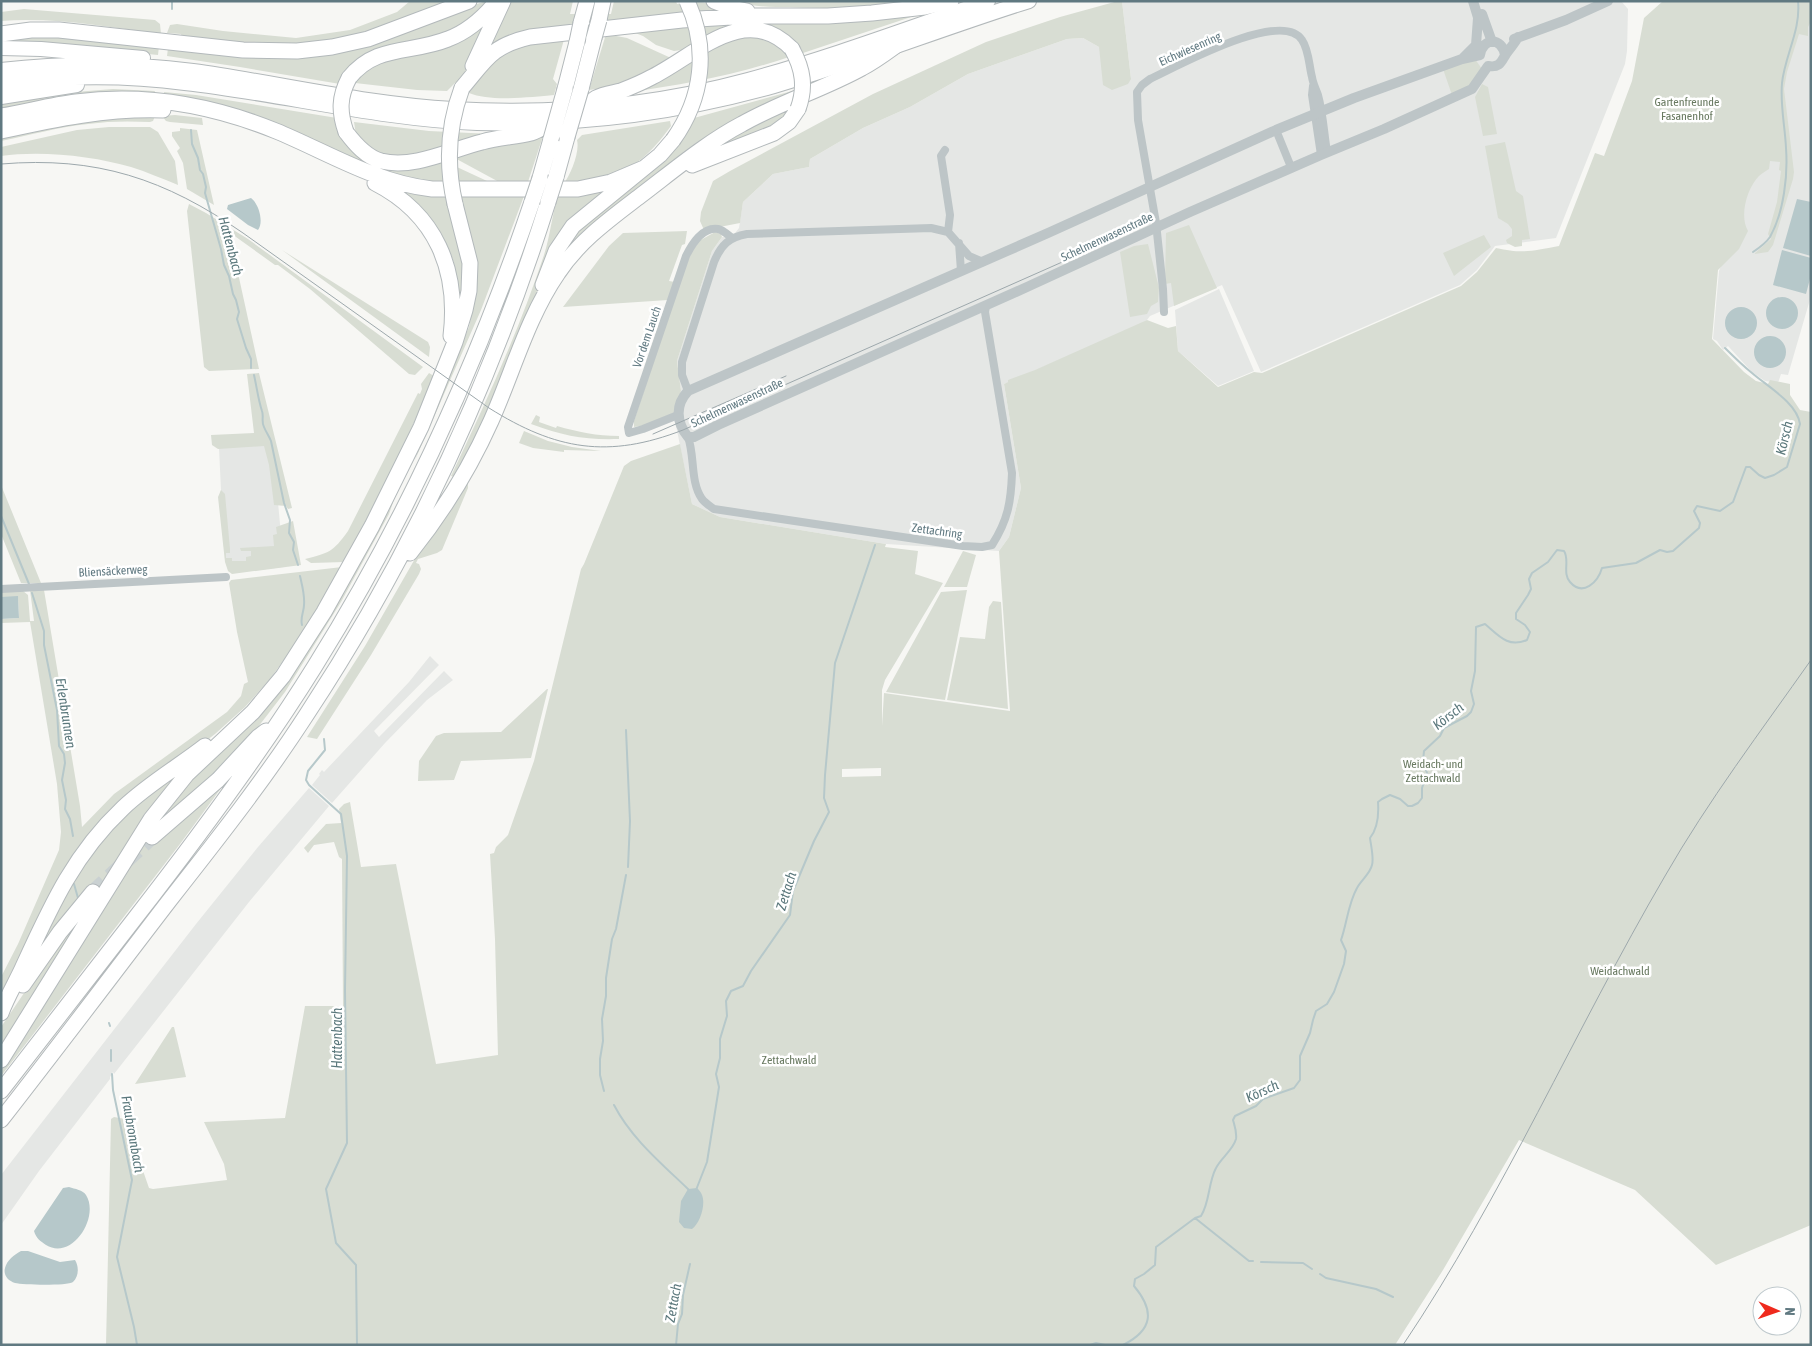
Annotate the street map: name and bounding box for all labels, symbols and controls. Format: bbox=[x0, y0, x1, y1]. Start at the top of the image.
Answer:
street label: Eichwiesenring bbox=[1157, 29, 1224, 69]
park label: Gartenfreunde Fasanenhof bbox=[1654, 95, 1720, 123]
street label: Schelmenwasenstraße bbox=[1059, 210, 1155, 264]
water label: Hattenbach bbox=[215, 215, 247, 278]
street label: Vor dem Lauch bbox=[630, 304, 664, 370]
street label: Schelmenwasenstraße bbox=[689, 376, 785, 430]
water label: Körsch bbox=[1772, 419, 1796, 456]
street label: Zettachring bbox=[911, 521, 964, 542]
street label: Bliensäckerweg bbox=[78, 562, 149, 580]
water label: Erlenbrunnen bbox=[53, 677, 79, 750]
water label: Körsch bbox=[1430, 699, 1467, 733]
park label: Weidach- und Zettachwald bbox=[1403, 757, 1463, 785]
water label: Zettach bbox=[773, 870, 799, 912]
park label: Weidachwald bbox=[1590, 964, 1650, 978]
water label: Hattenbach bbox=[329, 1007, 345, 1068]
park label: Zettachwald bbox=[762, 1053, 816, 1067]
water label: Körsch bbox=[1243, 1076, 1281, 1105]
water label: Fraubronnbach bbox=[118, 1094, 148, 1174]
water label: Zettach bbox=[662, 1282, 684, 1324]
north arrow bbox=[1752, 1286, 1802, 1336]
text: N bbox=[1782, 1307, 1798, 1316]

